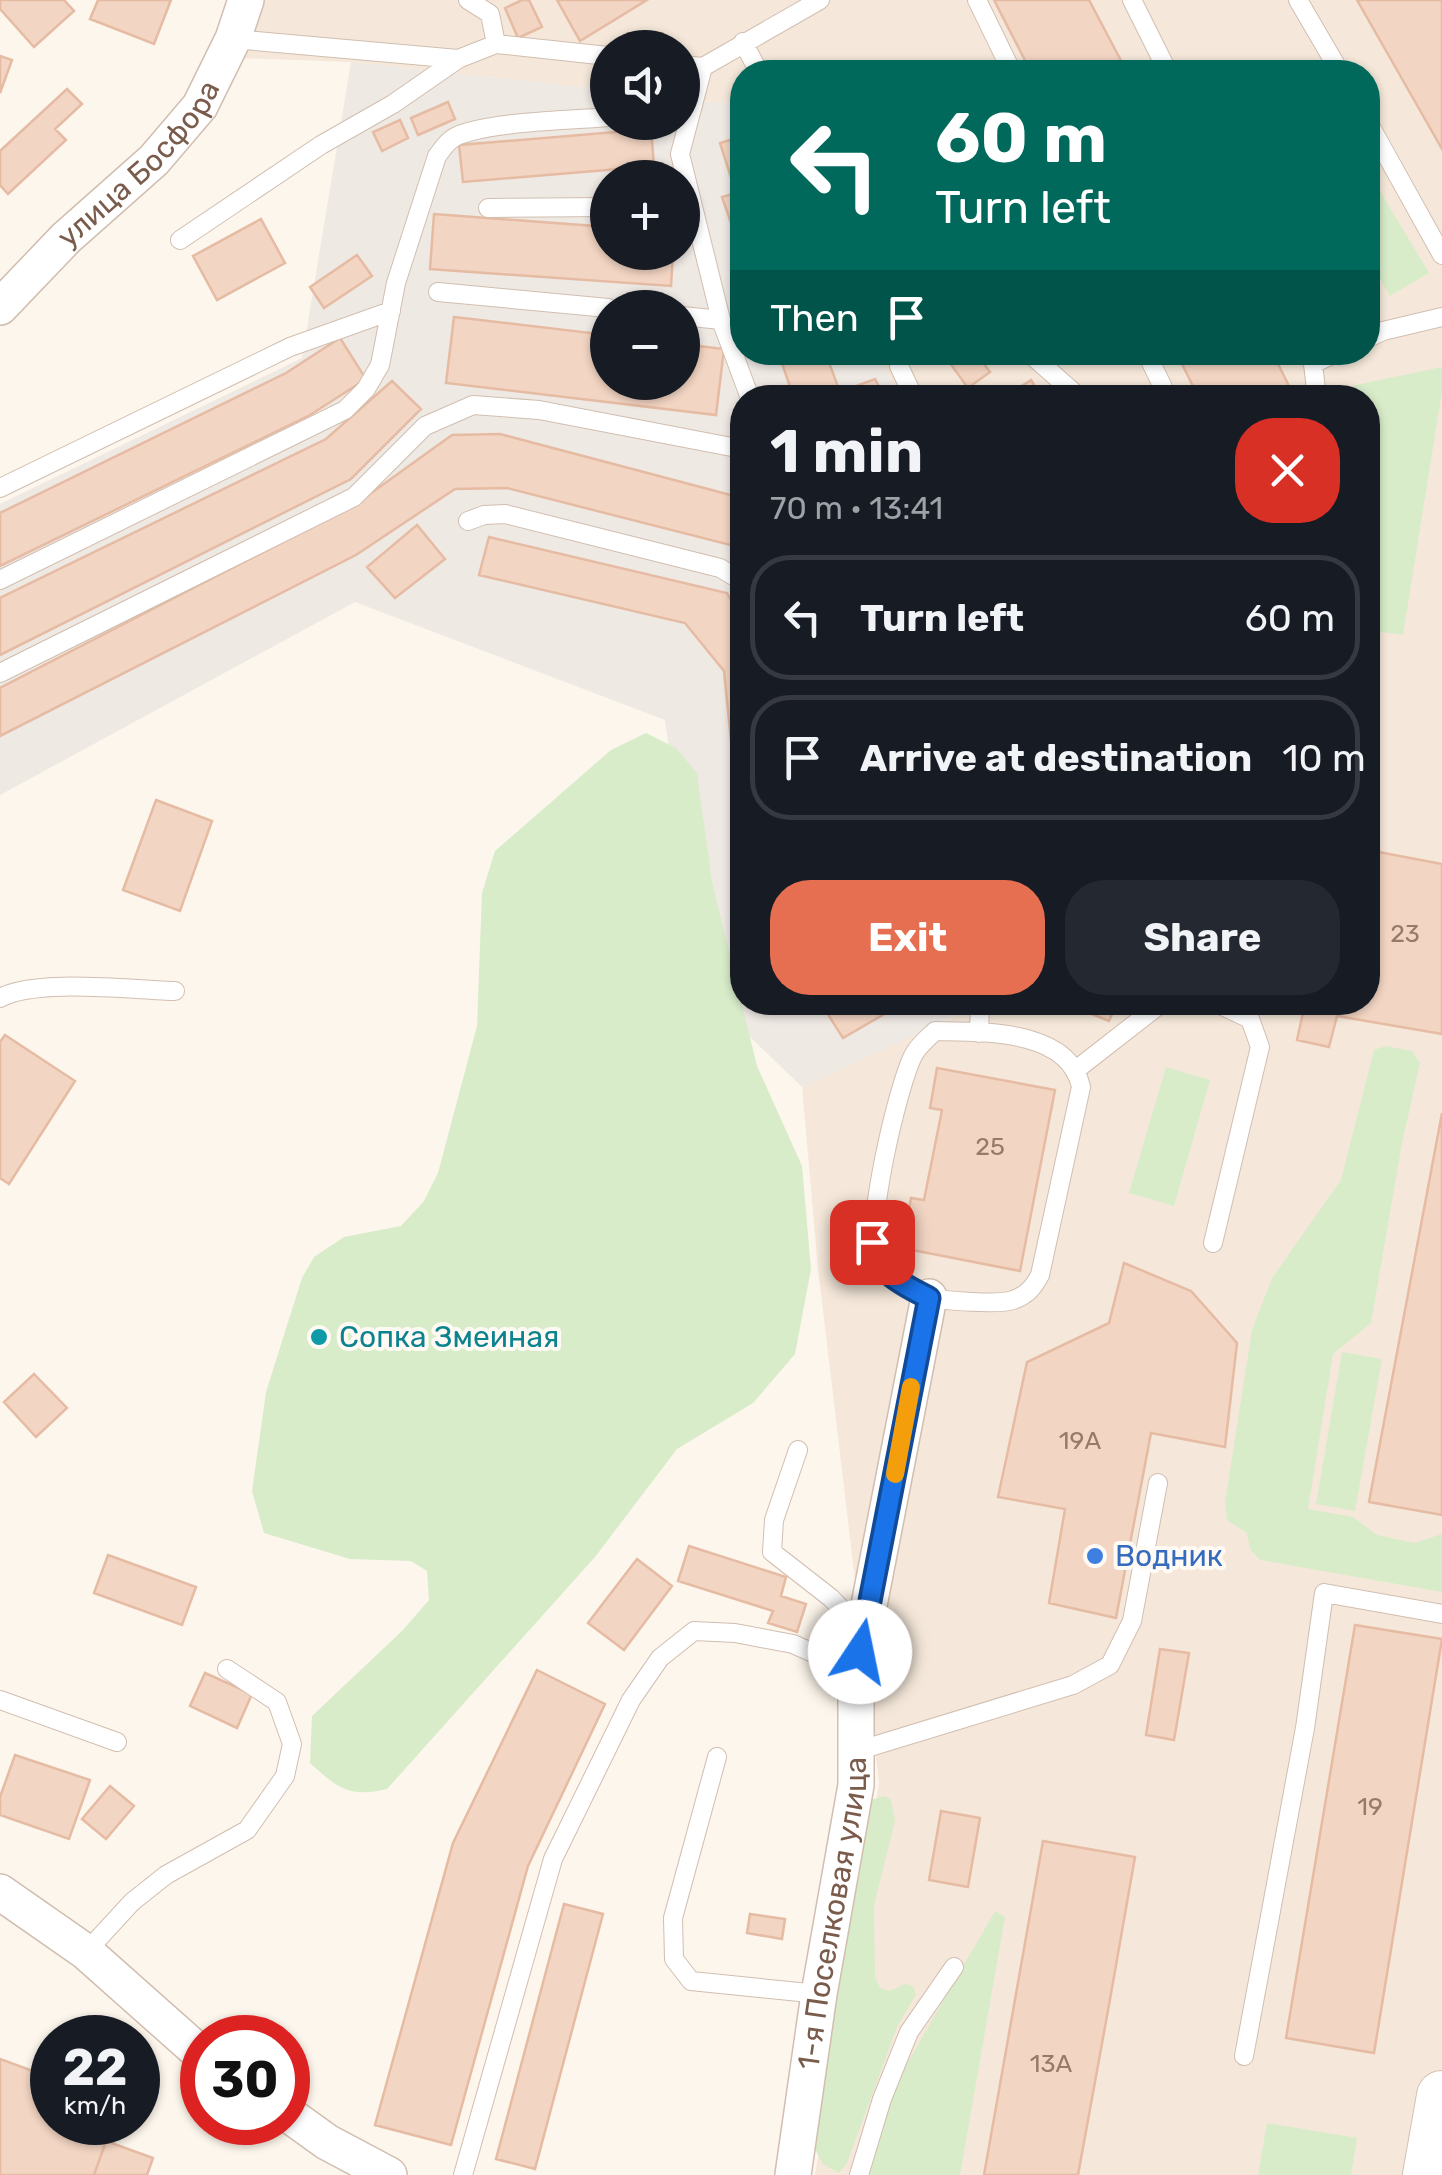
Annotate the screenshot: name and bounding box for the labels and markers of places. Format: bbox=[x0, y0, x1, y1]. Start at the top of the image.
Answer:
pin bbox=[830, 1200, 915, 1285]
place label: Сопка Змеиная bbox=[339, 1319, 559, 1355]
marker: Сопка Змеиная bbox=[308, 1326, 330, 1348]
place label: Водник bbox=[1115, 1538, 1223, 1574]
marker: Водник bbox=[1084, 1545, 1106, 1567]

